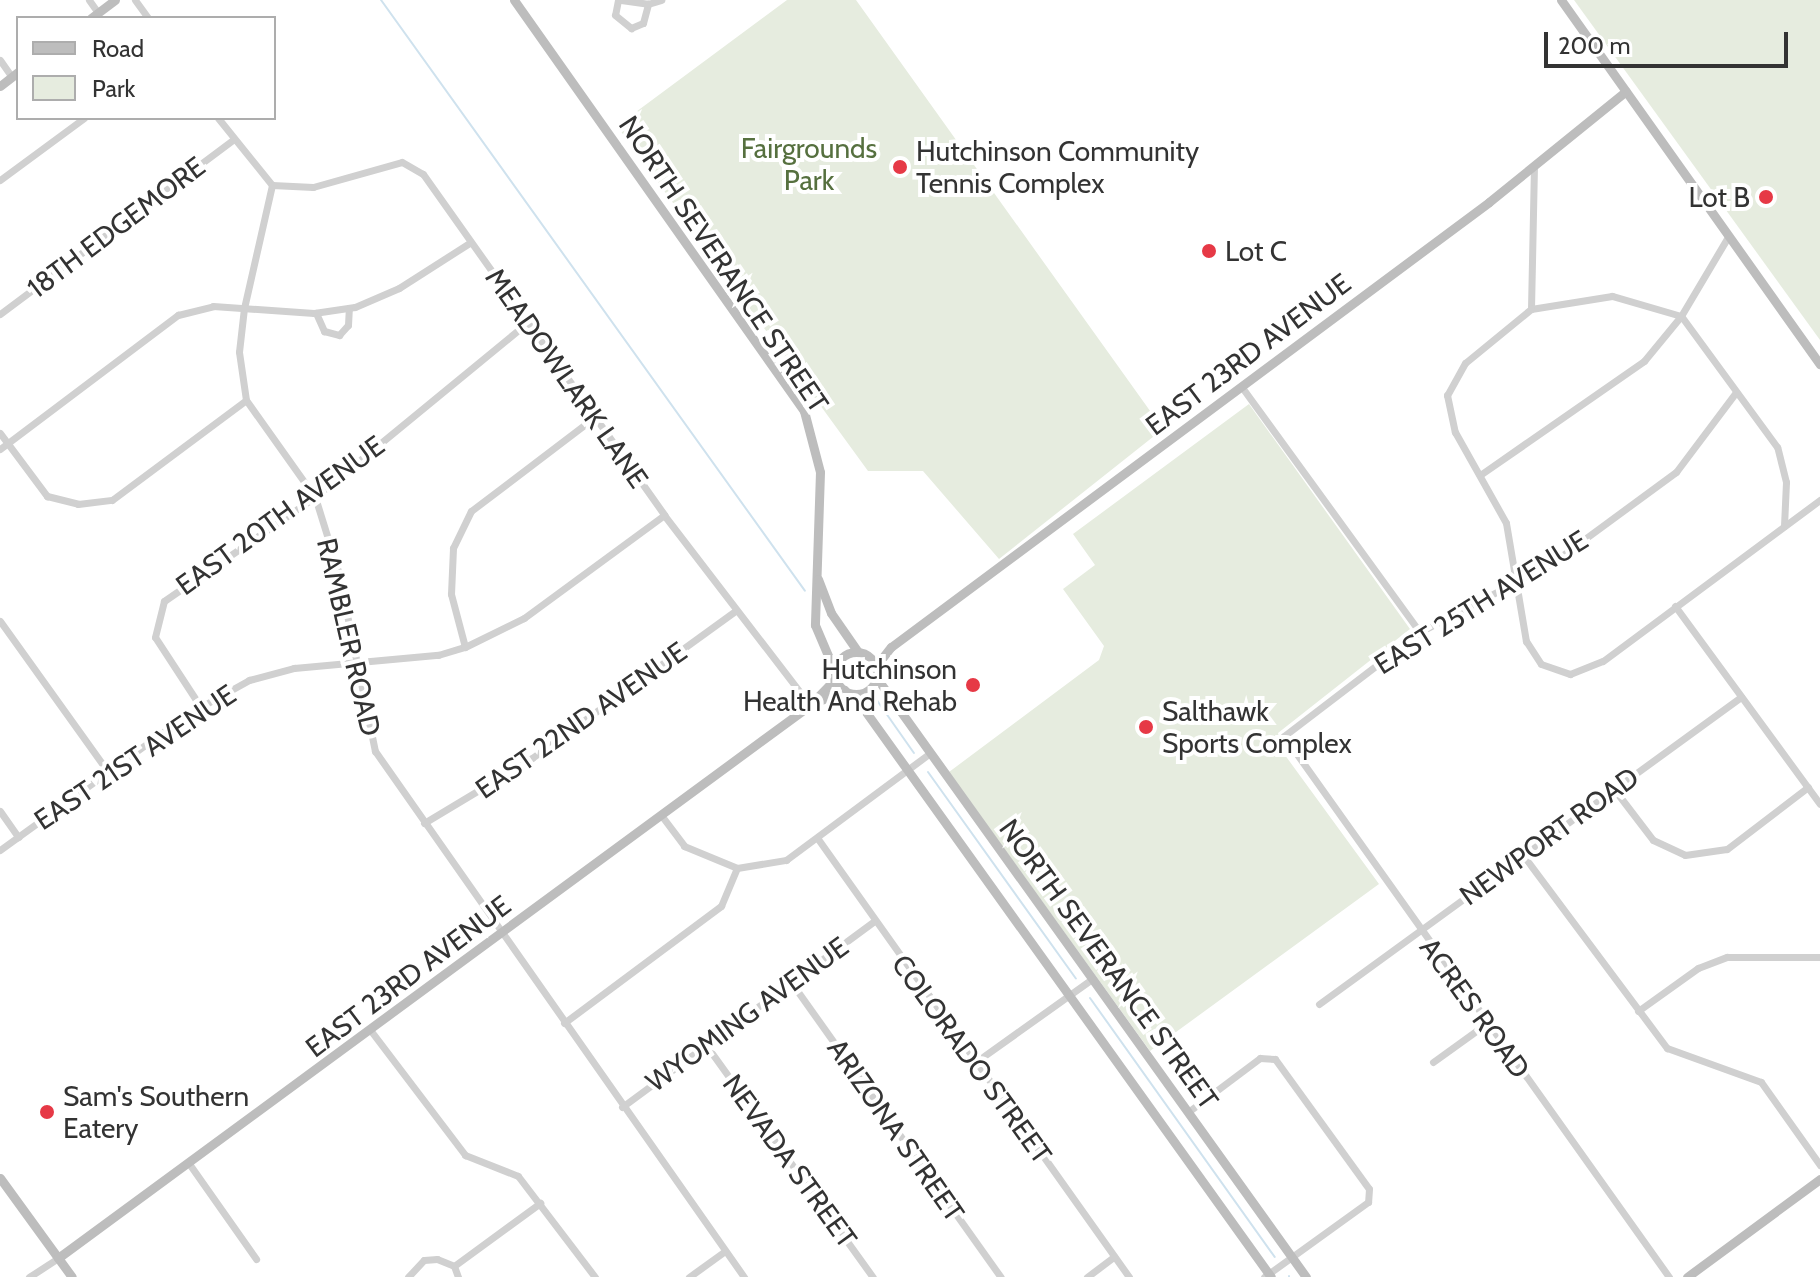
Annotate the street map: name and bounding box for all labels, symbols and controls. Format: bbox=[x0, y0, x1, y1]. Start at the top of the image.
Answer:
legend bbox=[16, 16, 276, 120]
scale bar bbox=[1548, 16, 1792, 66]
text: 200 m bbox=[1558, 31, 1631, 60]
text: Road bbox=[92, 34, 144, 63]
text: Park bbox=[92, 74, 135, 103]
street label: NORTH SEVERANCE STREET bbox=[612, 109, 836, 419]
park label: Fairgrounds Park bbox=[741, 131, 877, 197]
place label: Hutchinson Community Tennis Complex bbox=[916, 134, 1199, 200]
street label: 18TH EDGEMORE bbox=[21, 149, 211, 305]
marker: Hutchinson Community Tennis Complex bbox=[891, 158, 909, 176]
place label: Lot B bbox=[1689, 180, 1750, 214]
marker: Lot B bbox=[1757, 188, 1775, 206]
place label: Lot C bbox=[1225, 234, 1287, 268]
marker: Lot C bbox=[1200, 242, 1218, 260]
street label: MEADOWLARK LANE bbox=[479, 262, 655, 494]
street label: EAST 23RD AVENUE bbox=[1139, 266, 1357, 442]
street label: EAST 20TH AVENUE bbox=[169, 428, 391, 602]
street label: EAST 25TH AVENUE bbox=[1368, 523, 1594, 681]
street label: RAMBLER ROAD bbox=[310, 535, 388, 739]
street label: EAST 22ND AVENUE bbox=[469, 635, 693, 805]
place label: Hutchinson Health And Rehab bbox=[743, 652, 957, 718]
marker: Hutchinson Health And Rehab bbox=[964, 676, 982, 694]
street label: EAST 21ST AVENUE bbox=[28, 677, 242, 837]
place label: Salthawk Sports Complex bbox=[1162, 694, 1352, 760]
marker: Salthawk Sports Complex bbox=[1137, 718, 1155, 736]
street label: NEWPORT ROAD bbox=[1453, 760, 1645, 912]
street label: NORTH SEVERANCE STREET bbox=[992, 812, 1226, 1116]
street label: EAST 23RD AVENUE bbox=[299, 888, 517, 1064]
street label: WYOMING AVENUE bbox=[639, 929, 855, 1099]
street label: ACRES ROAD bbox=[1413, 931, 1537, 1085]
street label: COLORADO STREET bbox=[885, 948, 1059, 1170]
street label: ARIZONA STREET bbox=[821, 1032, 971, 1228]
street label: NEVADA STREET bbox=[716, 1068, 864, 1254]
place label: Sam's Southern Eatery bbox=[63, 1079, 249, 1145]
marker: Sam's Southern Eatery bbox=[38, 1103, 56, 1121]

